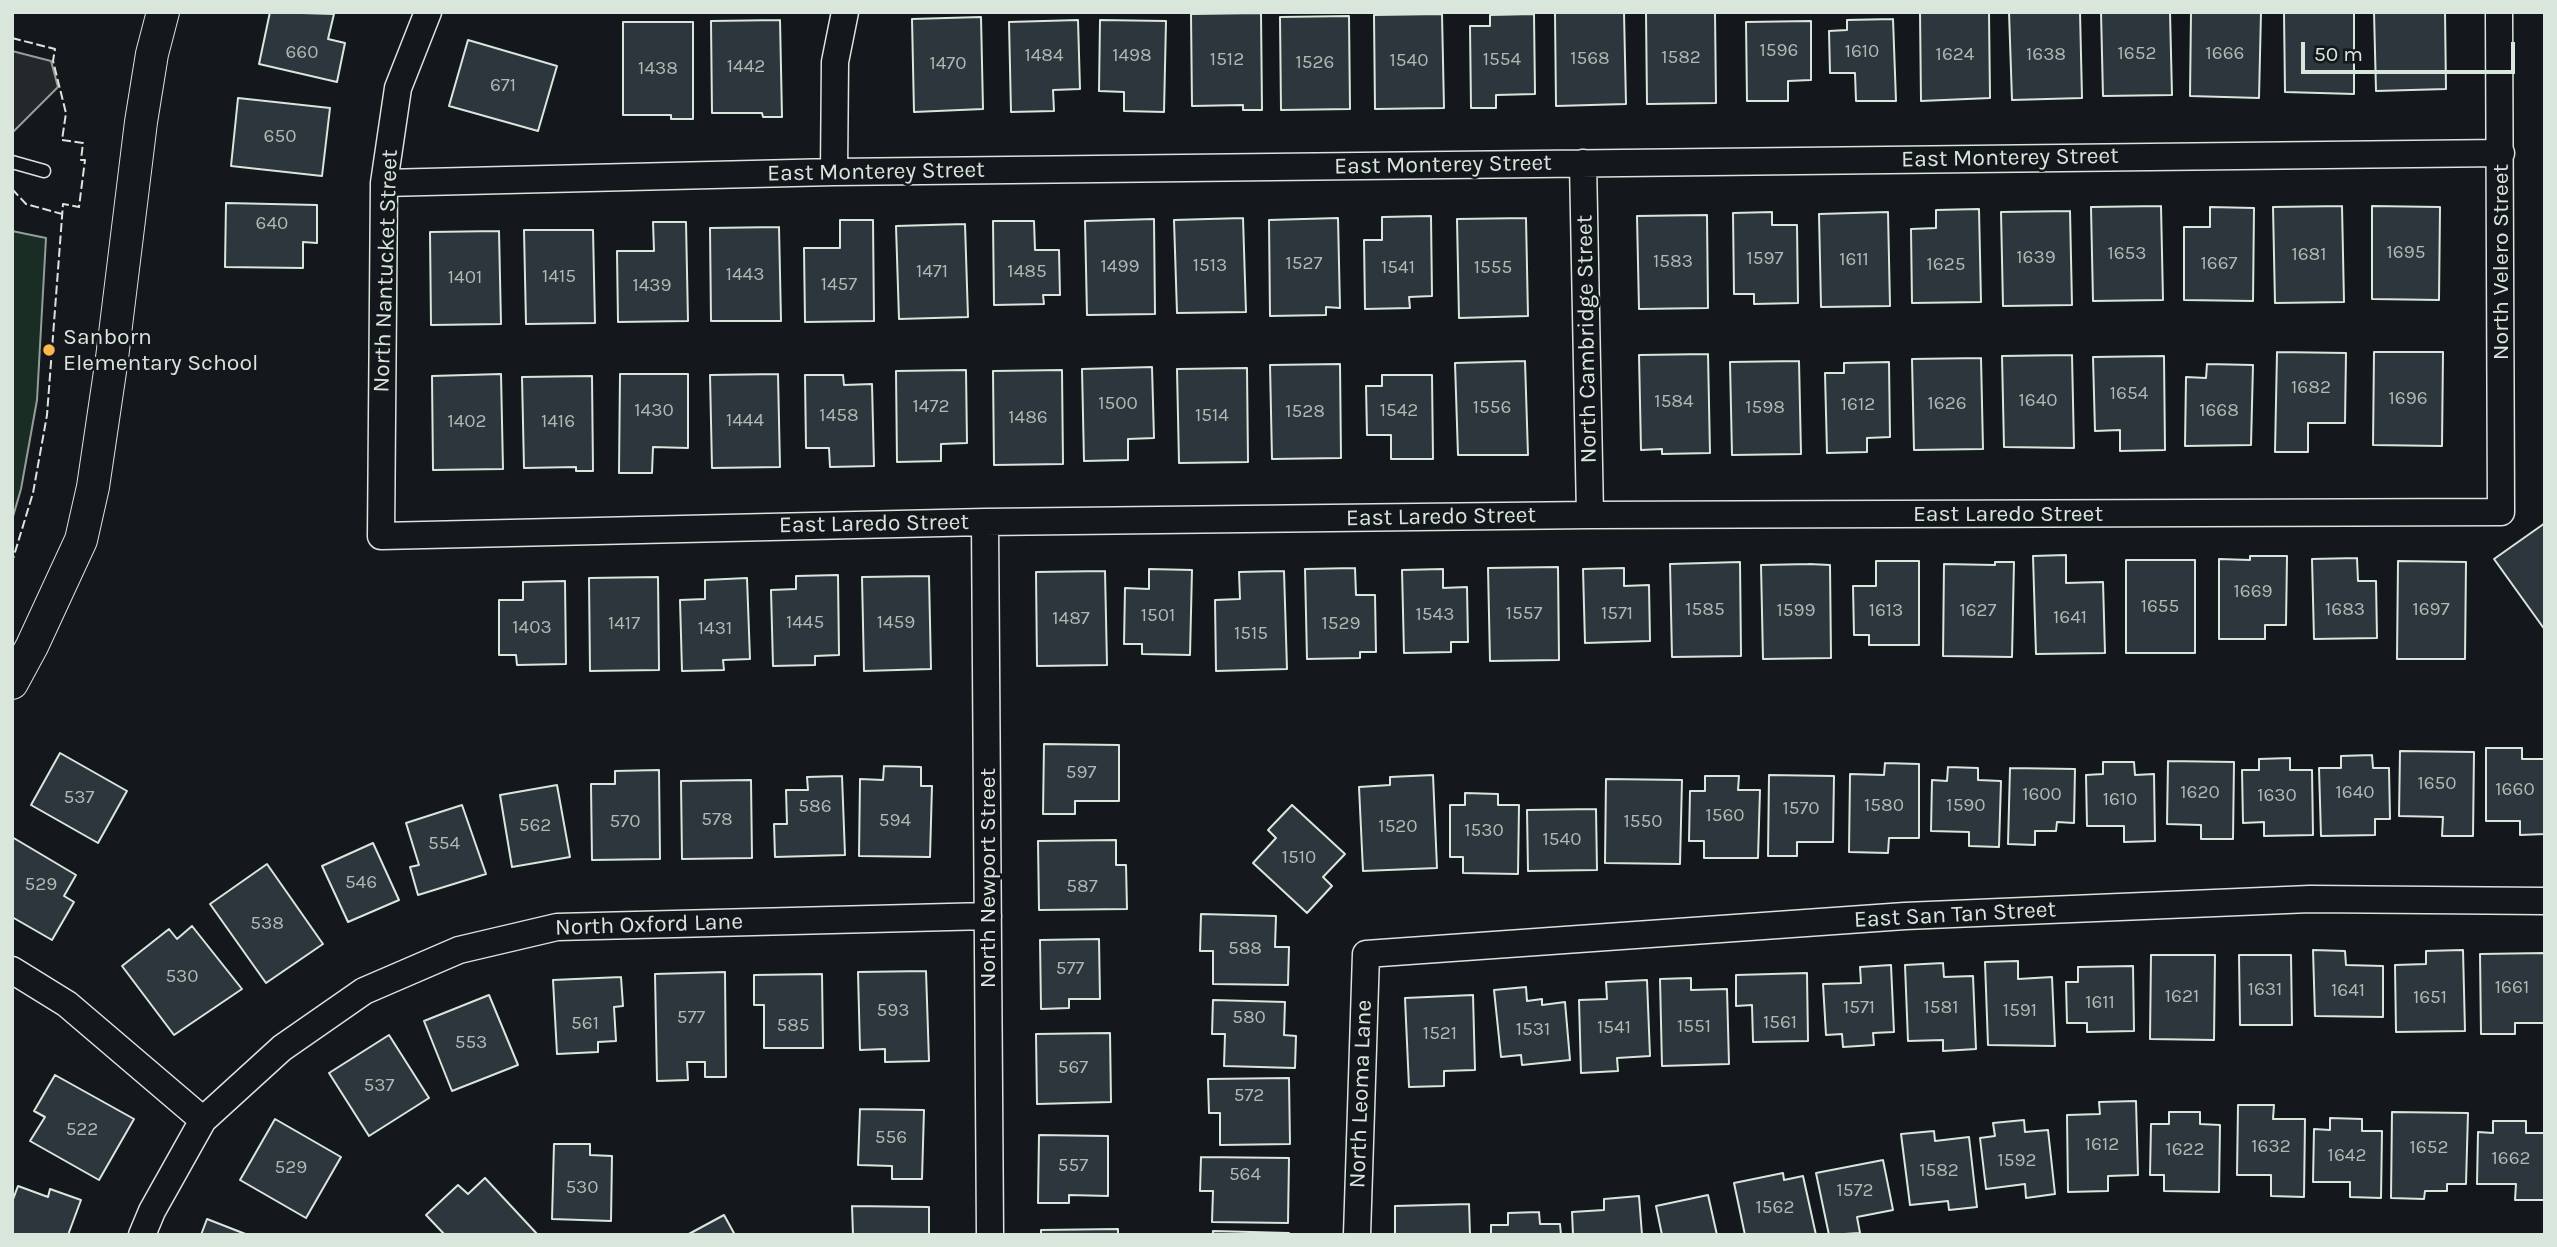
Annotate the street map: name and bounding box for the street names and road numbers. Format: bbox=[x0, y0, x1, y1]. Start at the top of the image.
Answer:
street label: East Monterey Street bbox=[1901, 142, 2119, 174]
street label: North Nantucket Street bbox=[368, 149, 404, 393]
street label: East Monterey Street bbox=[1334, 149, 1552, 181]
street label: East Monterey Street bbox=[767, 156, 985, 188]
street label: North Velero Street bbox=[2487, 164, 2515, 360]
street label: North Cambridge Street bbox=[1571, 214, 1603, 464]
street label: East Laredo Street bbox=[1913, 500, 2103, 528]
street label: East Laredo Street bbox=[1346, 502, 1536, 532]
street label: East Laredo Street bbox=[779, 509, 969, 539]
street label: North Newport Street bbox=[974, 768, 1002, 988]
street label: East San Tan Street bbox=[1853, 896, 2057, 934]
street label: North Oxford Lane bbox=[554, 908, 744, 942]
street label: North Leoma Lane bbox=[1344, 999, 1378, 1189]

